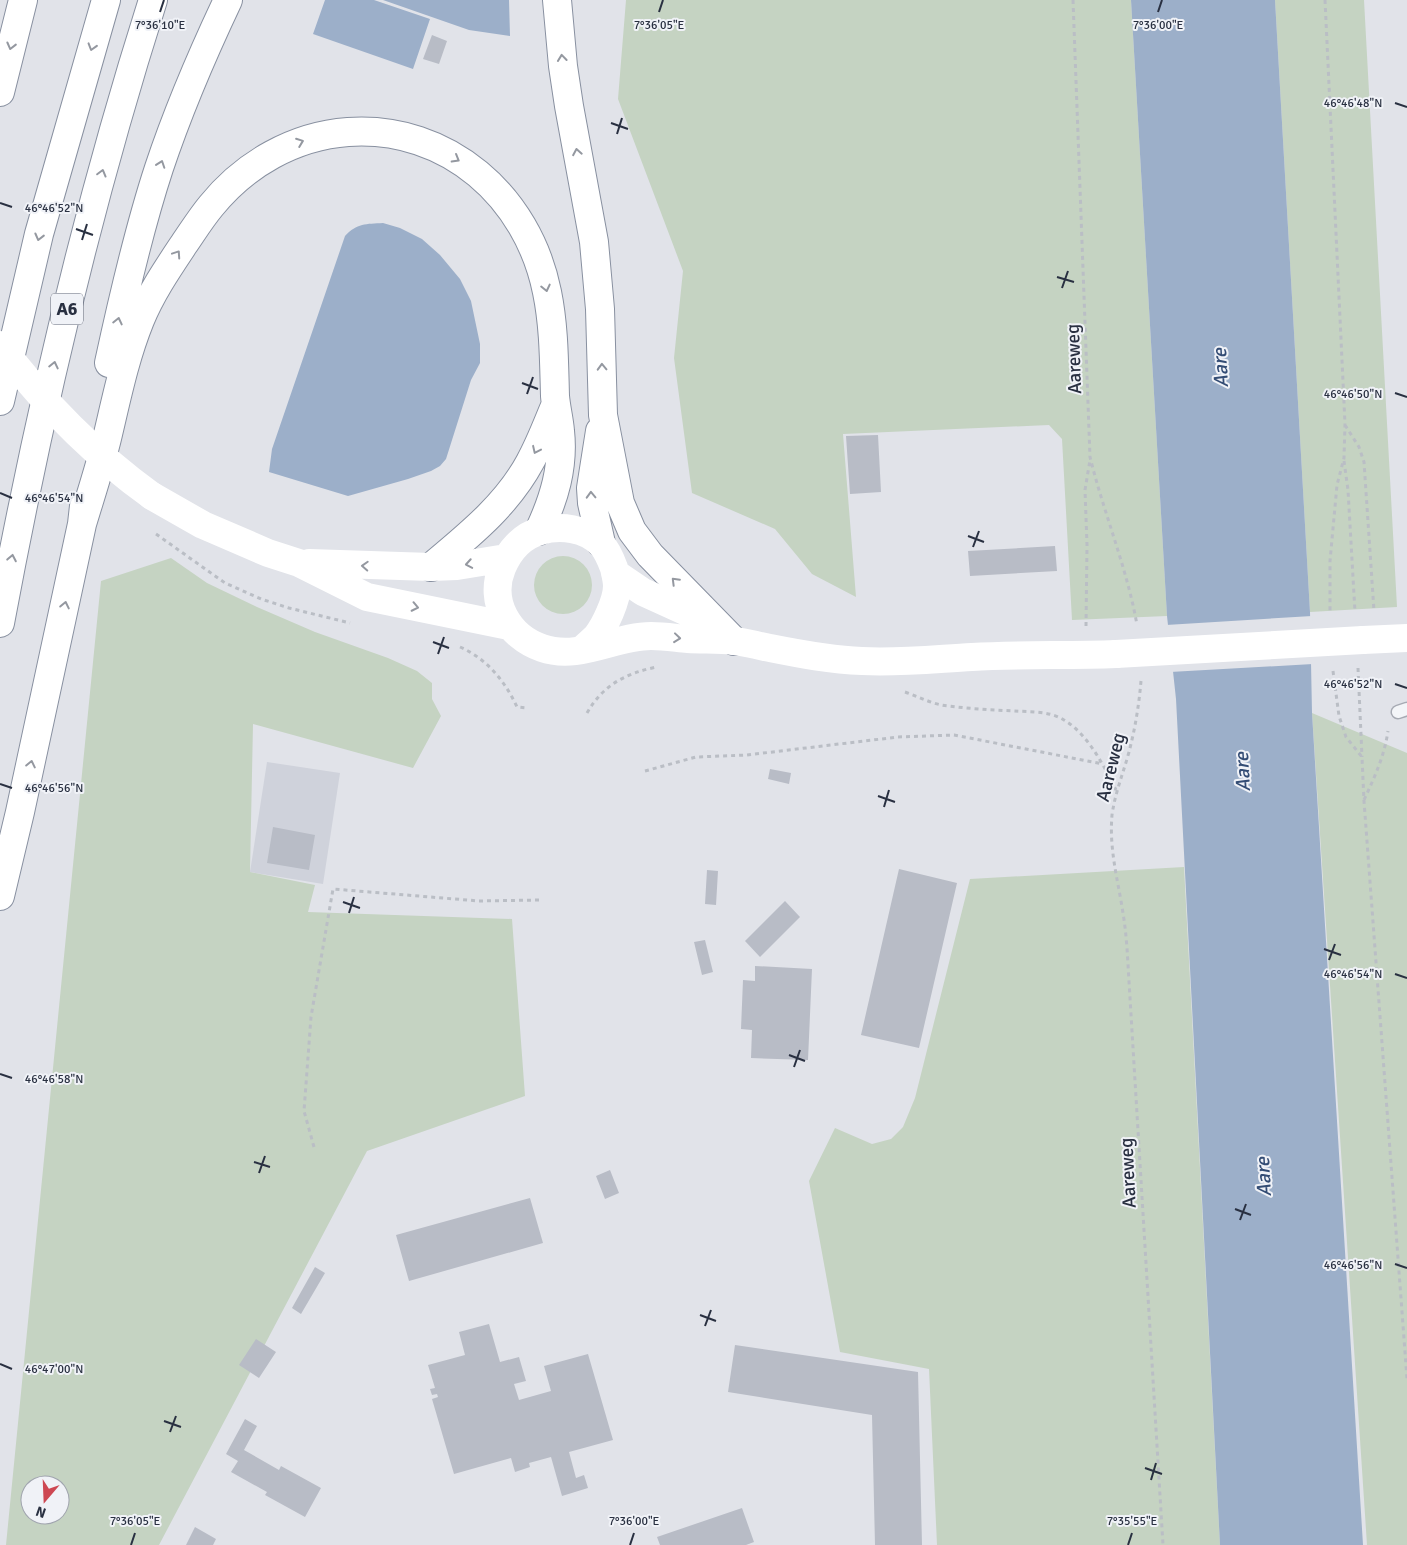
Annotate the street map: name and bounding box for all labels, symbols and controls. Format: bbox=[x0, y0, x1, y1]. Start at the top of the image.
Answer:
text: 7°36'10"E bbox=[135, 18, 186, 33]
text: 7°36'05"E bbox=[634, 18, 685, 33]
text: 7°36'00"E bbox=[1133, 18, 1184, 33]
one-way arrow bbox=[6, 42, 17, 51]
one-way arrow bbox=[87, 42, 97, 50]
one-way arrow bbox=[557, 53, 568, 61]
text: 46°46'48"N bbox=[1324, 96, 1382, 111]
one-way arrow bbox=[295, 138, 304, 148]
one-way arrow bbox=[573, 147, 583, 156]
one-way arrow bbox=[451, 152, 460, 162]
one-way arrow bbox=[155, 161, 165, 169]
one-way arrow bbox=[96, 169, 107, 178]
text: 46°46'52"N bbox=[25, 201, 83, 216]
one-way arrow bbox=[34, 232, 44, 240]
one-way arrow bbox=[171, 250, 180, 260]
one-way arrow bbox=[540, 284, 551, 293]
road number: A6 bbox=[51, 294, 83, 324]
one-way arrow bbox=[112, 317, 123, 326]
street label: Aareweg bbox=[1061, 323, 1087, 394]
water label: Aare bbox=[1207, 347, 1234, 388]
one-way arrow bbox=[48, 360, 59, 369]
one-way arrow bbox=[597, 362, 608, 370]
text: 46°46'50"N bbox=[1324, 387, 1382, 402]
one-way arrow bbox=[532, 445, 543, 454]
text: 46°46'54"N bbox=[25, 491, 83, 506]
one-way arrow bbox=[586, 491, 597, 499]
one-way arrow bbox=[7, 554, 17, 562]
one-way arrow bbox=[465, 559, 473, 569]
one-way arrow bbox=[361, 561, 368, 571]
one-way arrow bbox=[672, 578, 681, 587]
one-way arrow bbox=[59, 601, 70, 610]
one-way arrow bbox=[411, 601, 419, 612]
one-way arrow bbox=[673, 632, 681, 643]
text: 46°46'52"N bbox=[1324, 677, 1382, 692]
street label: Aareweg bbox=[1091, 730, 1131, 804]
water label: Aare bbox=[1229, 751, 1256, 792]
one-way arrow bbox=[25, 759, 36, 768]
text: 46°46'56"N bbox=[25, 781, 83, 796]
text: 46°46'54"N bbox=[1324, 967, 1382, 982]
text: 46°46'58"N bbox=[25, 1072, 83, 1087]
street label: Aareweg bbox=[1114, 1137, 1142, 1209]
water label: Aare bbox=[1250, 1156, 1277, 1197]
text: 46°46'56"N bbox=[1324, 1258, 1382, 1273]
text: 46°47'00"N bbox=[25, 1362, 83, 1377]
north arrow bbox=[20, 1475, 70, 1525]
text: N bbox=[34, 1502, 48, 1521]
text: 7°36'05"E bbox=[110, 1514, 161, 1529]
text: 7°36'00"E bbox=[609, 1514, 660, 1529]
text: 7°35'55"E bbox=[1107, 1514, 1158, 1529]

